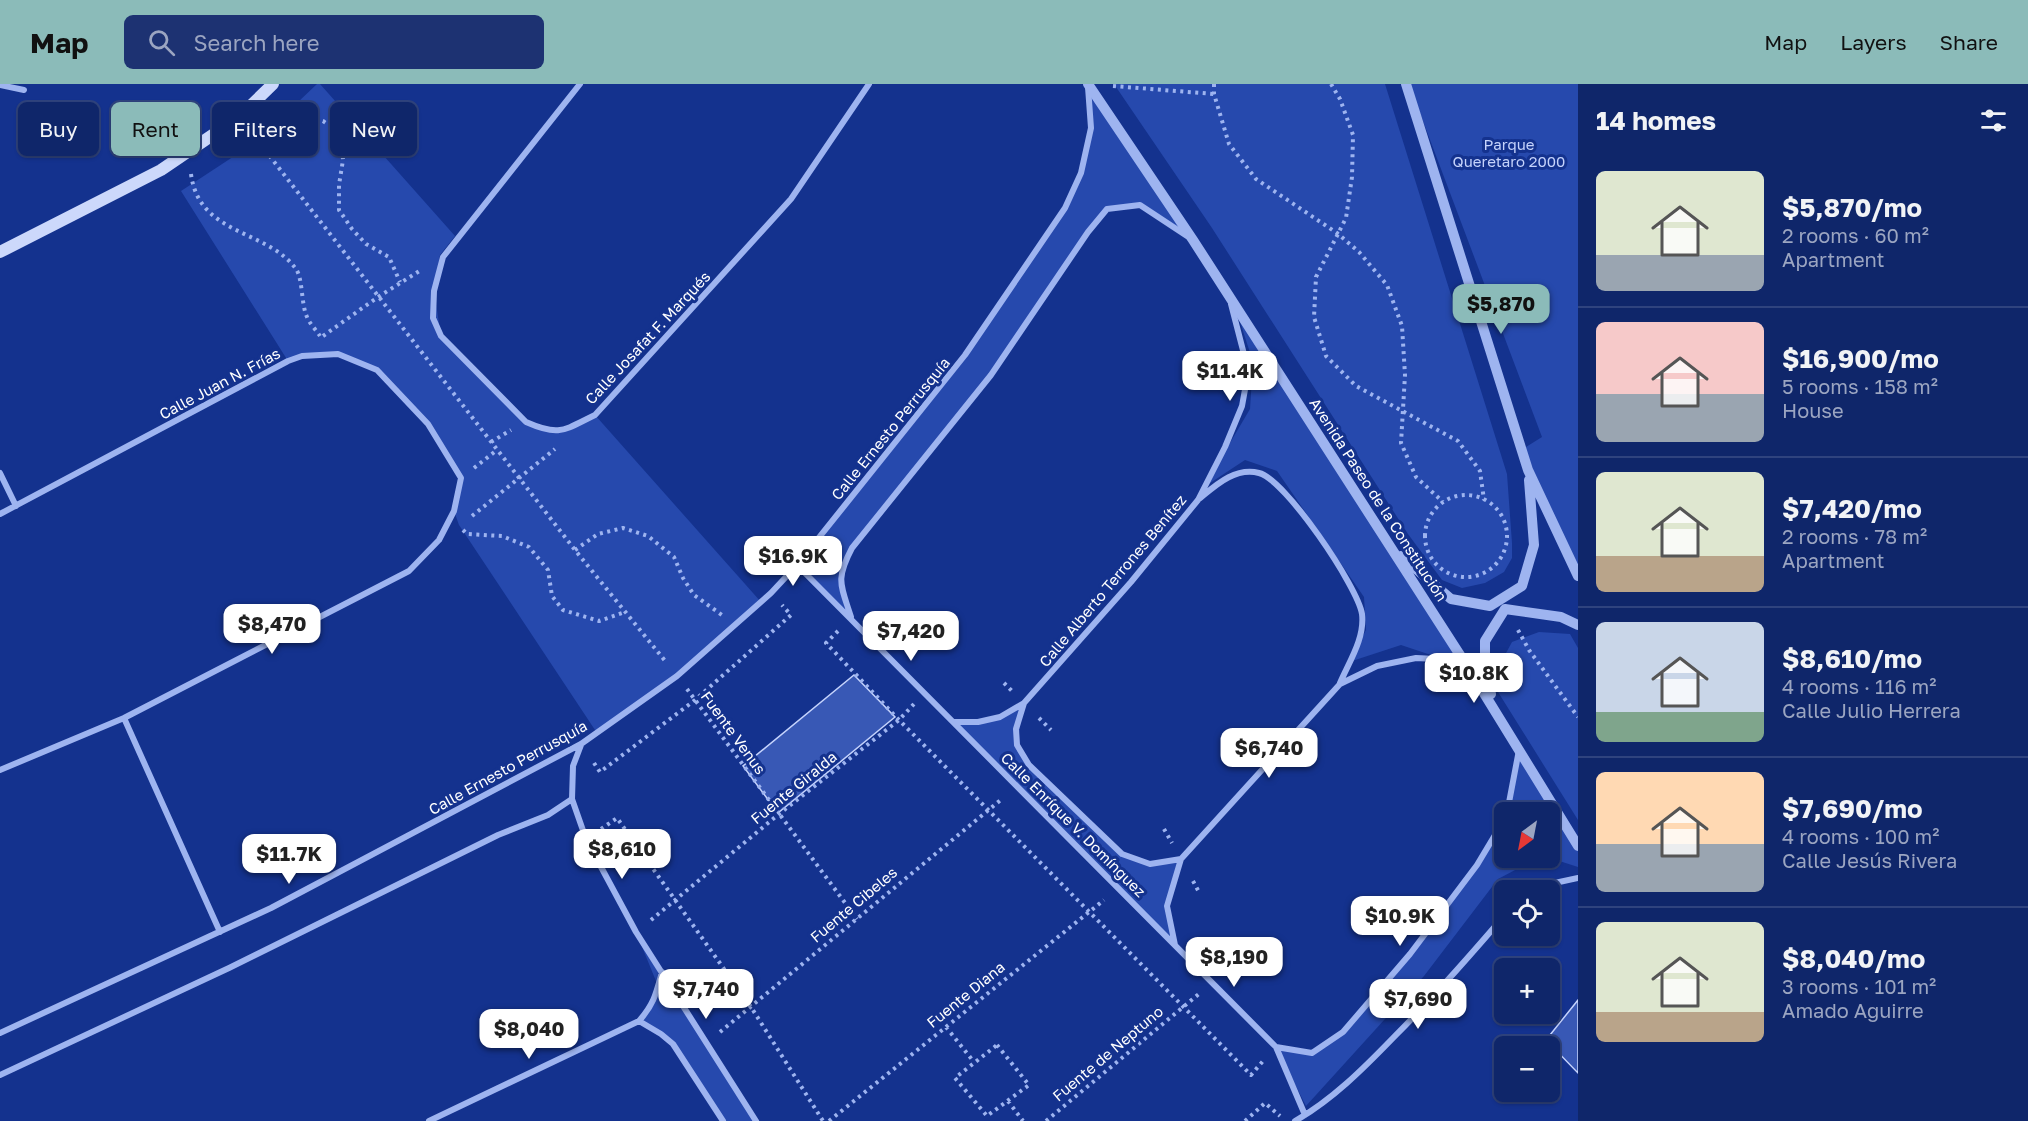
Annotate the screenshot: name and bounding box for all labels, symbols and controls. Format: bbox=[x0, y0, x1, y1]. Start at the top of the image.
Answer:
search box bbox=[124, 15, 544, 69]
text: Map bbox=[30, 26, 88, 59]
icon: search bbox=[145, 26, 178, 59]
text: Search here bbox=[193, 29, 319, 56]
text: Map bbox=[1764, 29, 1807, 55]
text: Layers bbox=[1840, 29, 1907, 55]
text: Share bbox=[1940, 29, 1998, 55]
chip: Buy bbox=[18, 102, 99, 156]
chip: Rent bbox=[111, 102, 200, 156]
chip: Filters bbox=[212, 102, 318, 156]
chip: New bbox=[330, 102, 417, 156]
icon: filters bbox=[1977, 104, 2010, 137]
text: 14 homes bbox=[1596, 105, 1716, 136]
park label: Parque Queretaro 2000 bbox=[1453, 135, 1565, 170]
text: $5,870/mo bbox=[1782, 192, 1922, 223]
icon: home bbox=[1644, 195, 1716, 267]
text: 2 rooms · 60 m² bbox=[1782, 223, 1929, 247]
text: Apartment bbox=[1782, 247, 1885, 271]
street label: Calle Josafat F. Marqués bbox=[581, 267, 714, 407]
pin: $5,870 bbox=[1452, 284, 1550, 335]
text: $5,870 bbox=[1467, 291, 1535, 315]
text: $16,900/mo bbox=[1782, 343, 1939, 374]
street label: Calle Juan N. Frías bbox=[156, 344, 283, 423]
icon: home bbox=[1644, 346, 1716, 418]
pin: $11.4K bbox=[1181, 351, 1279, 402]
street label: Calle Ernesto Perrusquía bbox=[827, 353, 953, 503]
text: $11.4K bbox=[1196, 358, 1264, 382]
text: 5 rooms · 158 m² bbox=[1782, 374, 1938, 398]
street label: Avenida Paseo de la Constitución bbox=[1306, 394, 1451, 604]
text: House bbox=[1782, 398, 1844, 422]
street label: Calle Alberto Terrones Benítez bbox=[1035, 490, 1190, 670]
text: $7,420/mo bbox=[1782, 493, 1922, 524]
icon: home bbox=[1644, 496, 1716, 568]
text: 2 rooms · 78 m² bbox=[1782, 524, 1927, 548]
pin: $16.9K bbox=[744, 536, 842, 587]
text: $16.9K bbox=[758, 543, 828, 567]
text: Apartment bbox=[1782, 548, 1885, 572]
pin: $8,470 bbox=[223, 604, 321, 655]
text: $8,470 bbox=[238, 611, 307, 635]
pin: $7,420 bbox=[862, 611, 960, 662]
text: $7,420 bbox=[877, 618, 945, 642]
text: $8,610/mo bbox=[1782, 643, 1922, 674]
icon: home bbox=[1644, 646, 1716, 718]
pin: $10.8K bbox=[1425, 653, 1523, 704]
text: $10.8K bbox=[1439, 660, 1509, 684]
text: 4 rooms · 116 m² bbox=[1782, 674, 1937, 698]
street label: Fuente Venus bbox=[698, 687, 770, 778]
text: Calle Julio Herrera bbox=[1782, 698, 1961, 722]
street label: Calle Ernesto Perrusquía bbox=[425, 716, 590, 818]
pin: $6,740 bbox=[1220, 728, 1318, 779]
text: $6,740 bbox=[1235, 735, 1303, 759]
street label: Fuente Giralda bbox=[747, 747, 840, 827]
street label: Calle Enríque V. Domínguez bbox=[998, 748, 1150, 901]
text: $7,690/mo bbox=[1782, 793, 1923, 824]
icon: home bbox=[1644, 796, 1716, 868]
north arrow bbox=[1494, 802, 1560, 868]
map controls bbox=[1494, 802, 1560, 1102]
text: 4 rooms · 100 m² bbox=[1782, 824, 1940, 848]
pin: $8,610 bbox=[573, 829, 671, 880]
pin: $11.7K bbox=[240, 834, 338, 885]
text: $8,610 bbox=[588, 836, 656, 860]
text: $11.7K bbox=[256, 841, 322, 865]
text: Calle Jesús Rivera bbox=[1782, 848, 1957, 872]
street label: Fuente Cibeles bbox=[806, 863, 900, 946]
button: locate bbox=[1494, 880, 1560, 946]
pin: $10.9K bbox=[1351, 896, 1449, 947]
text: $10.9K bbox=[1365, 903, 1435, 927]
pin: $8,190 bbox=[1185, 937, 1283, 988]
text: $8,040/mo bbox=[1782, 943, 1925, 974]
text: $8,190 bbox=[1200, 944, 1268, 968]
icon: home bbox=[1644, 946, 1716, 1018]
street label: Fuente Diana bbox=[923, 957, 1008, 1031]
button: + bbox=[1494, 958, 1560, 1024]
pin: $7,740 bbox=[657, 969, 755, 1020]
text: 3 rooms · 101 m² bbox=[1782, 974, 1936, 998]
text: $7,740 bbox=[672, 976, 740, 1000]
pin: $7,690 bbox=[1369, 979, 1467, 1030]
text: $7,690 bbox=[1383, 986, 1453, 1010]
text: Amado Aguirre bbox=[1782, 998, 1924, 1022]
street label: Fuente de Neptuno bbox=[1049, 1002, 1166, 1105]
pin: $8,040 bbox=[480, 1009, 578, 1060]
text: $8,040 bbox=[493, 1016, 565, 1040]
button: − bbox=[1494, 1036, 1560, 1102]

